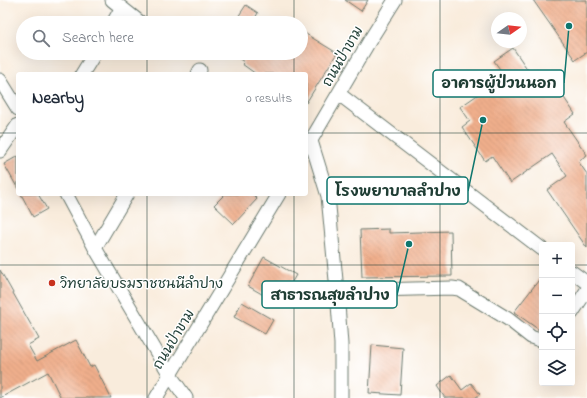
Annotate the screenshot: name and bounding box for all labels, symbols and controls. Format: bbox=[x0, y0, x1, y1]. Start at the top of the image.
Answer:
north arrow bbox=[491, 12, 527, 48]
search box bbox=[16, 16, 308, 60]
street label: ถนนป่าขาม bbox=[317, 22, 369, 91]
icon: search bbox=[30, 27, 52, 49]
text: Search here bbox=[62, 27, 134, 49]
callout: อาคารผู้ป่วนนอก bbox=[433, 70, 564, 97]
text: อาคารผู้ป่วนนอก bbox=[441, 73, 557, 95]
text: Nearby bbox=[32, 86, 84, 111]
text: 0 results bbox=[246, 89, 292, 108]
callout: โรงพยาบาลลำปาง bbox=[327, 177, 468, 204]
text: โรงพยาบาลลำปาง bbox=[334, 181, 461, 203]
map controls bbox=[539, 242, 575, 386]
button: + bbox=[539, 242, 575, 278]
place label: วิทยาลัยบรมราชชนนีลำปาง bbox=[60, 274, 223, 295]
marker: วิทยาลัยบรมราชชนนีลำปาง bbox=[47, 278, 57, 288]
button: − bbox=[539, 278, 575, 314]
callout: สาธารณสุขลำปาง bbox=[262, 281, 397, 308]
text: สาธารณสุขลำปาง bbox=[270, 285, 390, 307]
street label: ถนนป่าขาม bbox=[148, 306, 201, 374]
button: locate bbox=[539, 314, 575, 350]
button: layers bbox=[539, 350, 575, 386]

